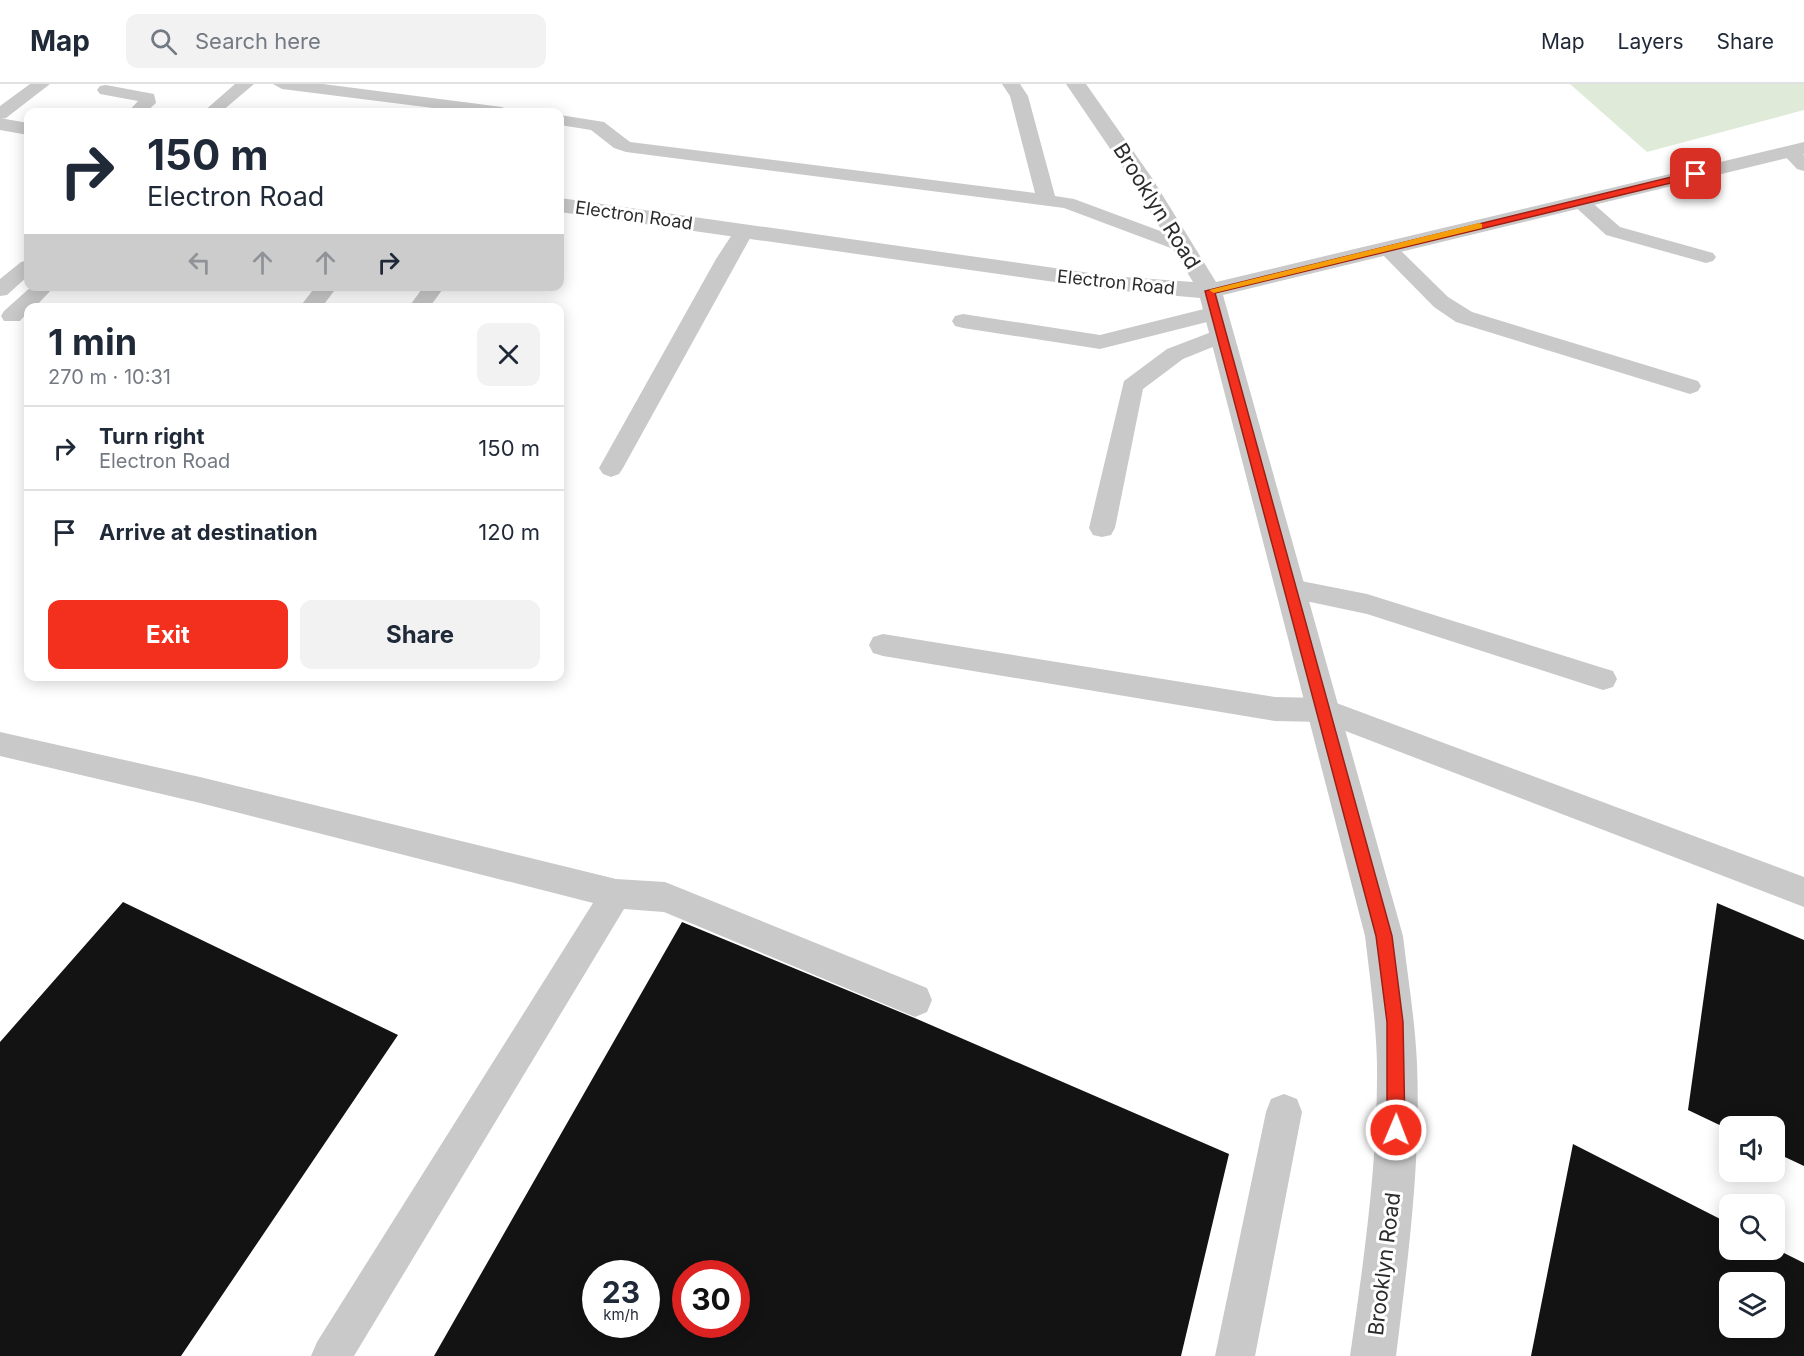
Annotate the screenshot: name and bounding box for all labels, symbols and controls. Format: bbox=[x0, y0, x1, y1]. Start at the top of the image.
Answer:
search box bbox=[126, 14, 546, 68]
text: Map bbox=[30, 24, 90, 58]
icon: search bbox=[147, 25, 180, 58]
text: Search here bbox=[195, 28, 321, 54]
text: Map bbox=[1541, 29, 1585, 54]
text: Layers bbox=[1618, 29, 1684, 54]
text: Share bbox=[1717, 29, 1774, 54]
text: 150 m bbox=[147, 129, 269, 180]
icon: right bbox=[48, 132, 126, 210]
street label: Brooklyn Road bbox=[1108, 138, 1206, 274]
pin bbox=[1670, 148, 1721, 199]
icon: arrive bbox=[1679, 157, 1712, 190]
text: Electron Road bbox=[147, 180, 324, 213]
street label: Electron Road bbox=[574, 196, 694, 234]
icon: left bbox=[183, 246, 216, 279]
icon: ahead bbox=[246, 246, 279, 279]
icon: ahead bbox=[309, 246, 342, 279]
icon: right bbox=[372, 246, 405, 279]
street label: Electron Road bbox=[1056, 265, 1176, 299]
text: 1 min bbox=[48, 320, 137, 364]
button: close bbox=[477, 323, 540, 386]
text: 270 m · 10:31 bbox=[48, 365, 171, 389]
text: Turn right bbox=[99, 423, 205, 449]
icon: right bbox=[48, 432, 81, 465]
text: 150 m bbox=[478, 435, 540, 461]
text: Electron Road bbox=[99, 449, 230, 473]
icon: arrive bbox=[48, 516, 81, 549]
text: Arrive at destination bbox=[99, 519, 318, 545]
text: 120 m bbox=[478, 519, 540, 545]
button: Exit bbox=[48, 600, 288, 669]
button: Share bbox=[300, 600, 540, 669]
position arrow bbox=[1364, 1098, 1428, 1162]
map controls bbox=[1719, 1116, 1785, 1338]
button: sound bbox=[1719, 1116, 1785, 1182]
street label: Brooklyn Road bbox=[1363, 1191, 1405, 1337]
button: search bbox=[1719, 1194, 1785, 1260]
speed limit sign: 30 bbox=[672, 1260, 750, 1338]
button: layers bbox=[1719, 1272, 1785, 1338]
text: 23 bbox=[602, 1274, 640, 1310]
text: km/h bbox=[603, 1305, 639, 1324]

